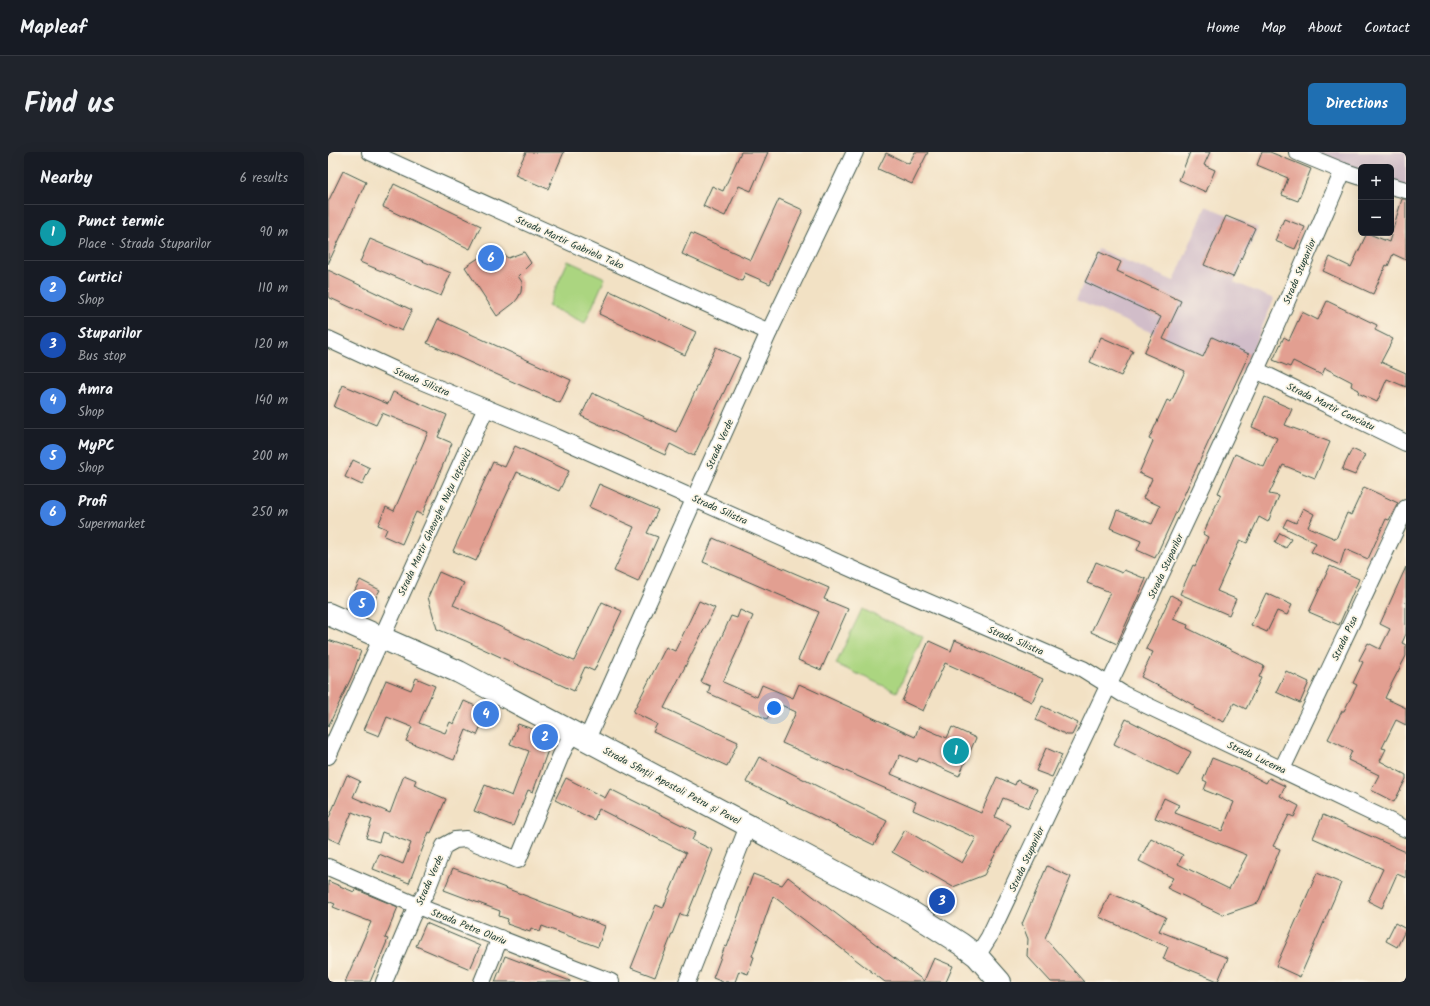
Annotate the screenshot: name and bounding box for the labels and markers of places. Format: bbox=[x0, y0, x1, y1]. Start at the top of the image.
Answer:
pin: 6 bbox=[478, 243, 504, 273]
pin: 5 bbox=[349, 589, 375, 619]
pin: 4 bbox=[473, 699, 499, 729]
pin: 2 bbox=[532, 722, 558, 752]
pin: 1 bbox=[943, 736, 969, 766]
pin: 3 bbox=[929, 886, 955, 916]

